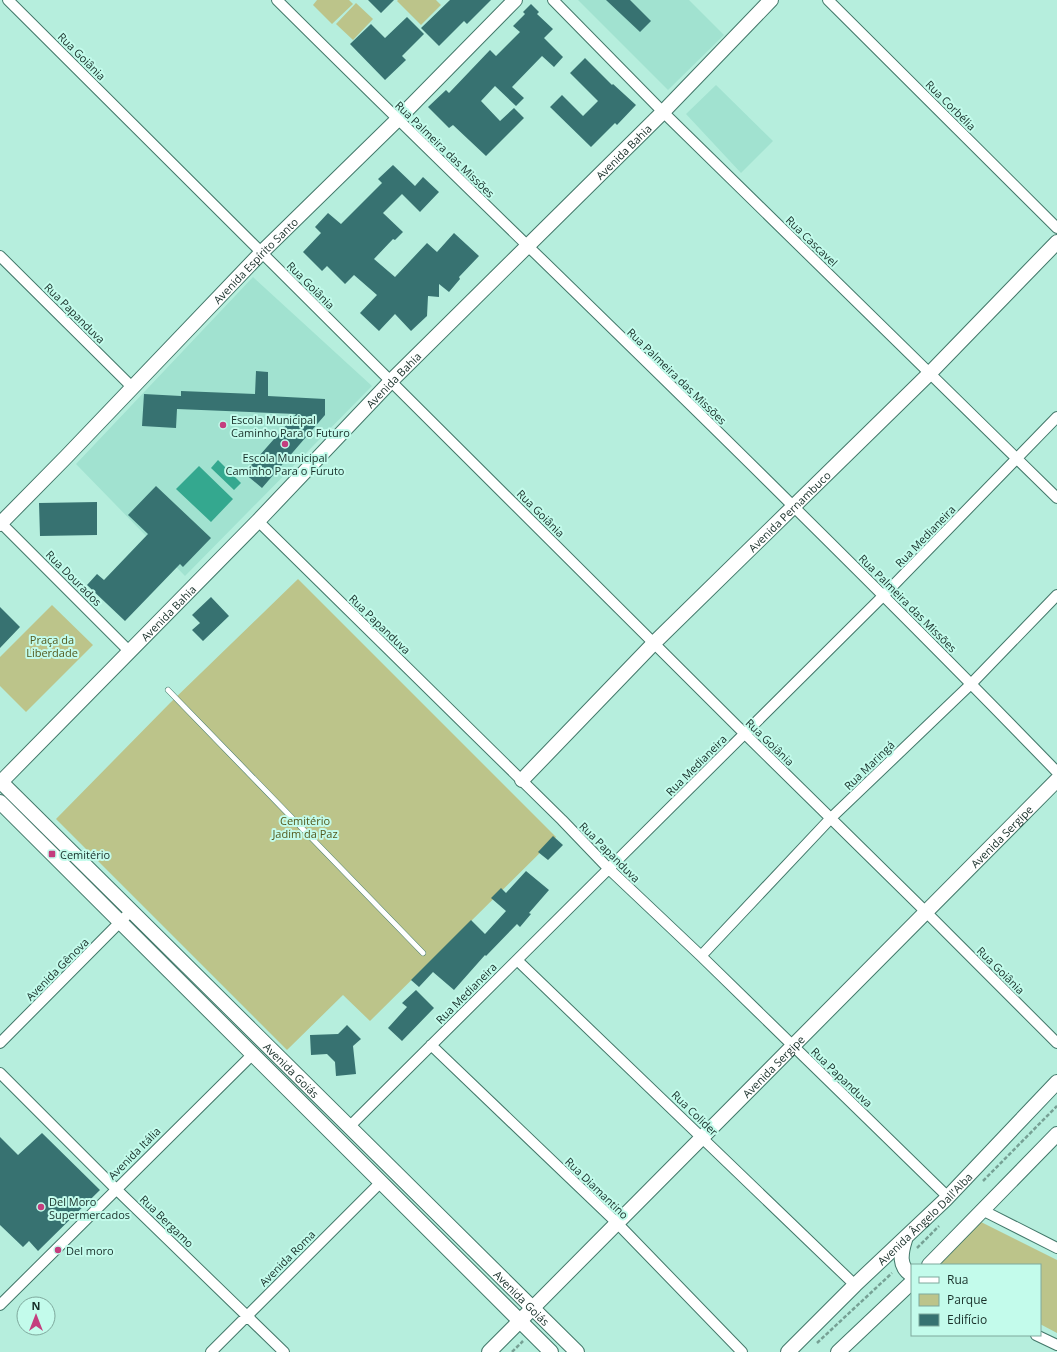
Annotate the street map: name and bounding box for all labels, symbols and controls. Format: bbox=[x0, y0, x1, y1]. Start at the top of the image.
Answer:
street label: Rua Goiânia bbox=[55, 29, 109, 83]
street label: Rua Corbélia bbox=[923, 77, 979, 133]
street label: Rua Palmeira das Missões bbox=[392, 97, 498, 201]
street label: Avenida Bahia bbox=[592, 121, 654, 182]
street label: Rua Cascavel bbox=[783, 212, 841, 270]
street label: Avenida Espírito Santo bbox=[209, 214, 301, 306]
street label: Rua Goiânia bbox=[284, 258, 338, 312]
street label: Rua Papanduva bbox=[41, 279, 109, 347]
street label: Rua Palmeira das Missões bbox=[624, 324, 730, 428]
street label: Avenida Bahia bbox=[362, 348, 424, 411]
place label: Escola Municipal Caminho Para o Futuro bbox=[231, 412, 350, 440]
marker: Escola Municipal Caminho Para o Futuro bbox=[218, 420, 228, 430]
marker: Escola Municipal Caminho Para o Furuto bbox=[280, 439, 290, 449]
place label: Escola Municipal Caminho Para o Furuto bbox=[226, 450, 345, 478]
street label: Avenida Pernambuco bbox=[744, 467, 834, 555]
street label: Rua Goiânia bbox=[514, 486, 568, 540]
street label: Rua Medianeira bbox=[892, 502, 958, 570]
street label: Rua Dourados bbox=[43, 547, 105, 609]
street label: Rua Palmeira das Missões bbox=[856, 551, 960, 655]
street label: Avenida Bahia bbox=[137, 581, 199, 644]
street label: Rua Papanduva bbox=[346, 591, 414, 657]
park label: Praça da Liberdade bbox=[26, 632, 78, 660]
street label: Rua Goiânia bbox=[743, 715, 797, 769]
street label: Rua Medianeira bbox=[662, 731, 730, 799]
street label: Rua Maringá bbox=[841, 737, 897, 793]
street label: Avenida Sergipe bbox=[967, 802, 1036, 871]
park label: Cemitério Jadim da Paz bbox=[271, 813, 338, 841]
street label: Rua Papanduva bbox=[576, 818, 644, 886]
place label: Cemitério bbox=[60, 847, 110, 862]
marker: Cemitério bbox=[47, 849, 57, 859]
street label: Avenida Gênova bbox=[22, 934, 92, 1004]
street label: Rua Goiânia bbox=[974, 943, 1028, 997]
street label: Rua Medianeira bbox=[432, 959, 500, 1027]
street label: Avenida Sergipe bbox=[739, 1032, 807, 1101]
street label: Avenida Goiás bbox=[261, 1039, 323, 1101]
street label: Rua Papanduva bbox=[808, 1044, 876, 1110]
street label: Rua Colider bbox=[669, 1087, 722, 1139]
street label: Avenida Itália bbox=[104, 1123, 164, 1183]
street label: Rua Diamantino bbox=[562, 1154, 632, 1222]
street label: Avenida Ângelo Dall'Alba bbox=[874, 1169, 975, 1268]
street label: Rua Bergamo bbox=[137, 1192, 197, 1251]
place label: Del Moro Supermercados bbox=[49, 1194, 130, 1222]
marker: Del Moro Supermercados bbox=[36, 1202, 46, 1212]
street label: Avenida Roma bbox=[256, 1227, 318, 1289]
place label: Del moro bbox=[66, 1243, 114, 1258]
marker: Del moro bbox=[53, 1245, 63, 1255]
legend bbox=[911, 1264, 1041, 1336]
street label: Avenida Goiás bbox=[491, 1267, 553, 1329]
text: Rua bbox=[947, 1271, 968, 1288]
text: Parque bbox=[947, 1291, 987, 1308]
north arrow bbox=[16, 1296, 56, 1336]
text: N bbox=[32, 1298, 40, 1313]
text: Edifício bbox=[947, 1311, 987, 1328]

